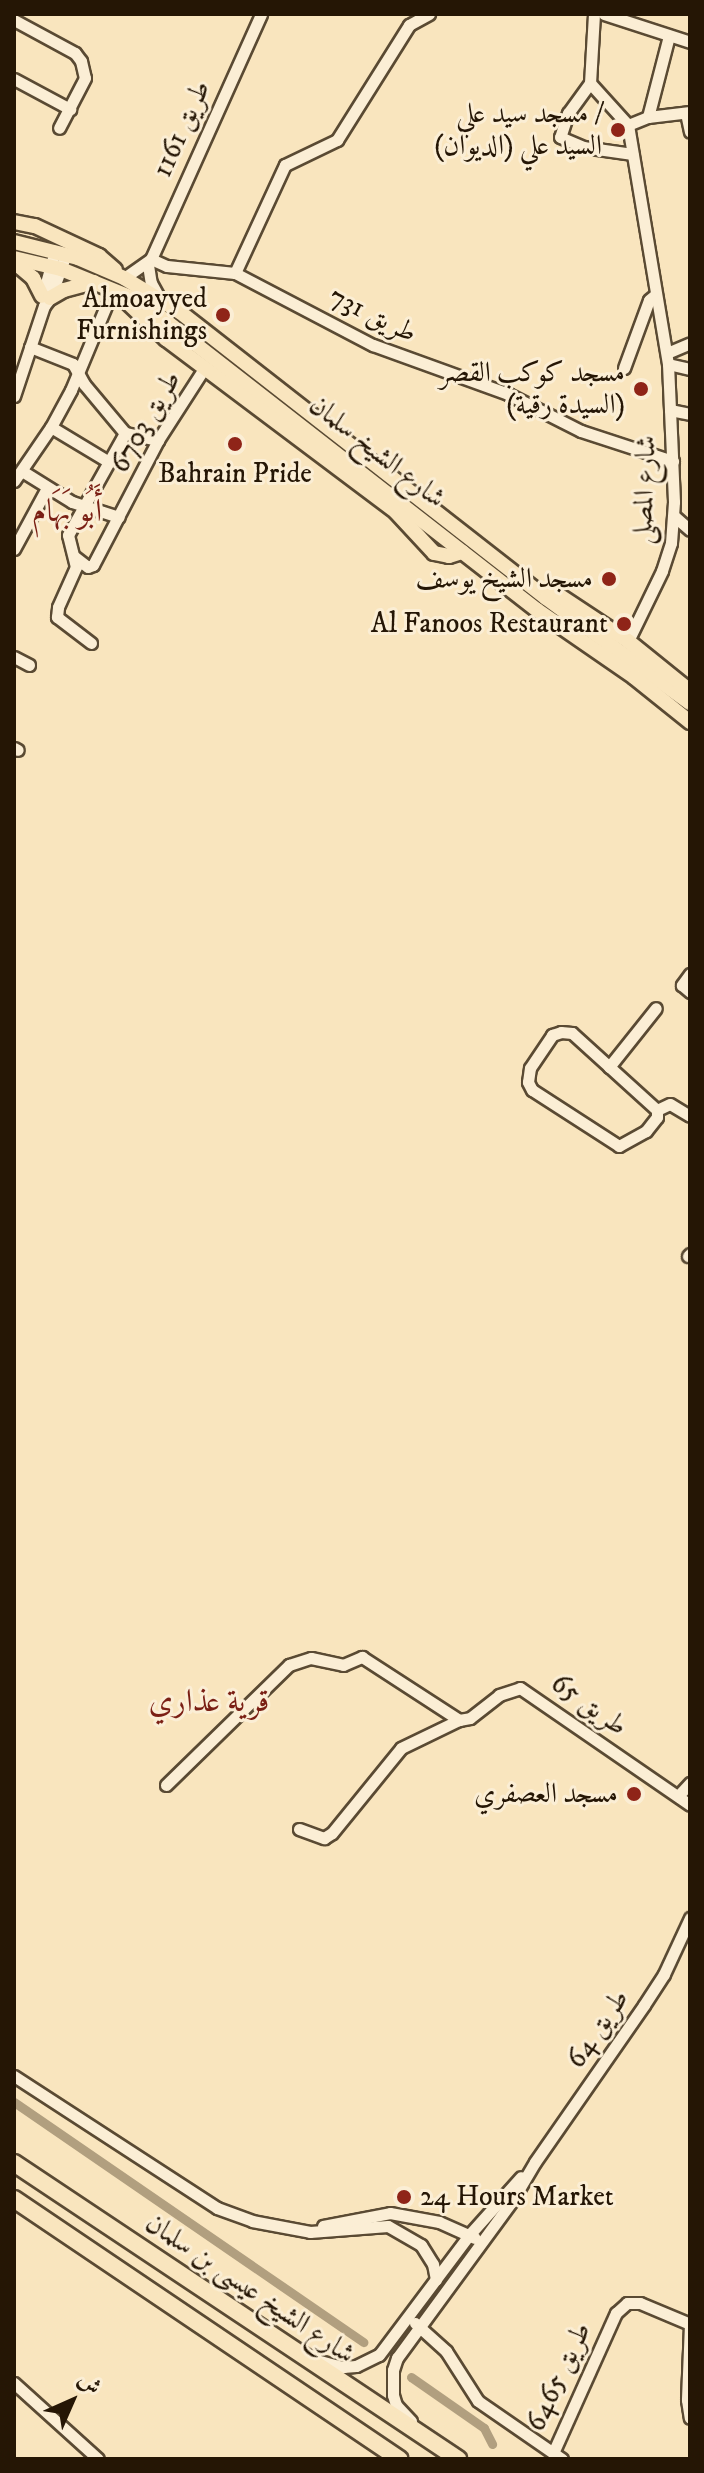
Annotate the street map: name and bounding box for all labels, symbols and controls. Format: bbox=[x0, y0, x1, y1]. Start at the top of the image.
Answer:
street label: طريق 1161 bbox=[146, 75, 218, 183]
place label: مسجد سيد علي / السيد علي (الديوان) bbox=[434, 97, 602, 163]
marker: مسجد سيد علي / السيد علي (الديوان) bbox=[609, 121, 627, 139]
street label: طريق 731 bbox=[324, 280, 422, 350]
place label: Almoayyed Furnishings bbox=[76, 282, 207, 348]
marker: Almoayyed Furnishings bbox=[214, 306, 232, 324]
place label: مسجد كوكب القصر (السيدة رقية) bbox=[440, 356, 625, 422]
street label: طريق 6703 bbox=[103, 365, 189, 479]
marker: مسجد كوكب القصر (السيدة رقية) bbox=[632, 380, 650, 398]
street label: شارع الشيخ سلمان bbox=[302, 388, 452, 516]
marker: Bahrain Pride bbox=[226, 435, 244, 453]
street label: شارع المصلى bbox=[626, 435, 664, 545]
place label: Bahrain Pride bbox=[158, 457, 312, 491]
district label: أَبُو بَهَام bbox=[32, 493, 102, 531]
place label: مسجد الشيخ يوسف bbox=[415, 562, 593, 596]
marker: مسجد الشيخ يوسف bbox=[600, 570, 618, 588]
place label: Al Fanoos Restaurant bbox=[371, 607, 608, 641]
marker: Al Fanoos Restaurant bbox=[615, 615, 633, 633]
street label: طريق 65 bbox=[544, 1667, 634, 1743]
district label: قرية عذاري bbox=[148, 1683, 270, 1721]
place label: مسجد العصفري bbox=[474, 1777, 618, 1811]
marker: مسجد العصفري bbox=[625, 1785, 643, 1803]
street label: طريق 64 bbox=[559, 1983, 637, 2075]
place label: 24 Hours Market bbox=[420, 2180, 614, 2214]
marker: 24 Hours Market bbox=[395, 2188, 413, 2206]
street label: شارع الشيخ عيسى بن سلمان bbox=[139, 2206, 361, 2372]
street label: طريق 6465 bbox=[519, 2317, 599, 2437]
north arrow bbox=[32, 2361, 112, 2441]
text: ش bbox=[72, 2366, 107, 2401]

